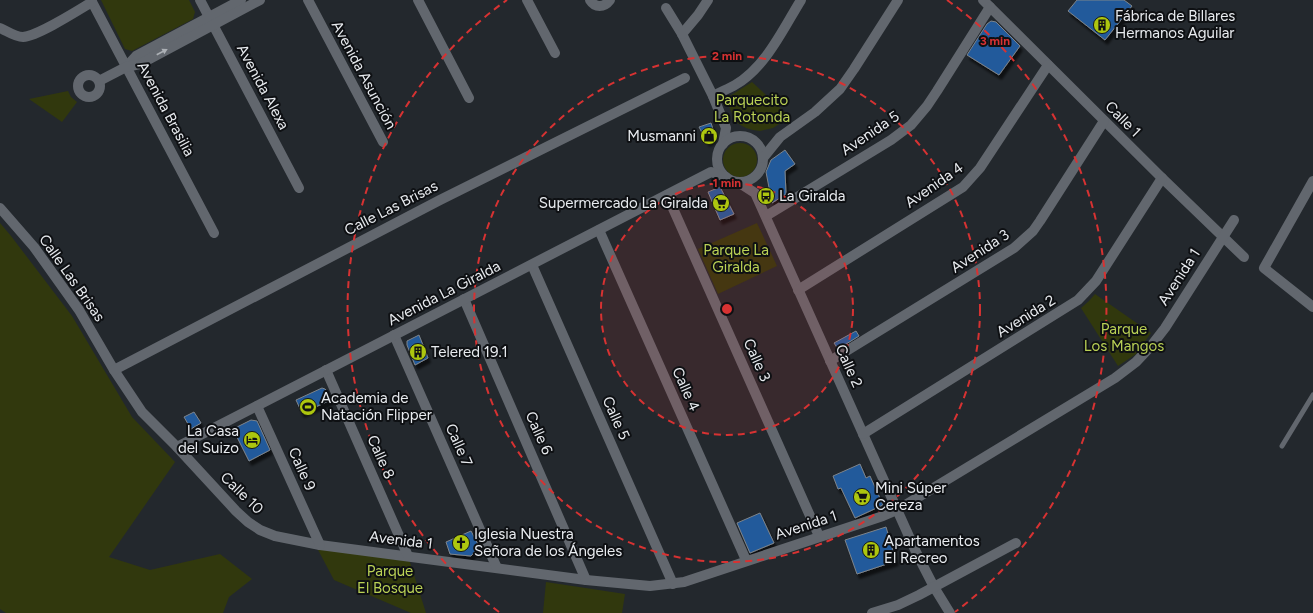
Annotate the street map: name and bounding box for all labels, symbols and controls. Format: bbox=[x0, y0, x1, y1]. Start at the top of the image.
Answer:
place label: Fábrica de Billares Hermanos Aguilar bbox=[1115, 7, 1235, 42]
building icon: Fábrica de Billares Hermanos Aguilar bbox=[1092, 15, 1112, 35]
street label: Avenida Asunción bbox=[328, 18, 400, 132]
text: 3 min bbox=[980, 34, 1010, 48]
street label: Avenida Alexa bbox=[233, 41, 293, 133]
one-way arrow bbox=[156, 49, 168, 56]
text: 2 min bbox=[712, 49, 742, 63]
street label: Avenida Brasilia bbox=[134, 59, 198, 159]
park label: Parquecito La Rotonda bbox=[714, 91, 790, 126]
street label: Calle 1 bbox=[1101, 97, 1145, 141]
street label: Avenida 5 bbox=[837, 107, 903, 159]
shop icon: Musmanni bbox=[699, 126, 719, 146]
place label: Musmanni bbox=[627, 127, 696, 145]
street label: Avenida 4 bbox=[901, 158, 967, 212]
text: 1 min bbox=[713, 176, 741, 190]
street label: Calle Las Brisas bbox=[341, 177, 441, 239]
bus stop icon: La Giralda bbox=[756, 186, 776, 206]
place label: La Giralda bbox=[779, 187, 846, 205]
supermarket icon: Supermercado La Giralda bbox=[711, 193, 731, 213]
place label: Supermercado La Giralda bbox=[539, 194, 708, 212]
street label: Avenida 3 bbox=[947, 225, 1013, 277]
street label: Calle Las Brisas bbox=[35, 231, 109, 325]
park label: Parque La Giralda bbox=[703, 241, 769, 276]
street label: Avenida 1 bbox=[1154, 245, 1204, 309]
street label: Avenida La Giralda bbox=[385, 257, 503, 329]
street label: Avenida 2 bbox=[993, 291, 1059, 341]
centre of rings bbox=[720, 302, 734, 316]
park label: Parque Los Mangos bbox=[1084, 320, 1164, 355]
street label: Calle 3 bbox=[740, 336, 774, 384]
building icon: Telered 19.1 bbox=[408, 342, 428, 362]
street label: Calle 2 bbox=[832, 342, 866, 390]
place label: Telered 19.1 bbox=[431, 343, 508, 361]
street label: Calle 4 bbox=[668, 364, 704, 414]
place label: Academia de Natación Flipper bbox=[321, 389, 432, 424]
street label: Calle 5 bbox=[599, 394, 633, 442]
sports icon: Academia de Natación Flipper bbox=[298, 397, 318, 417]
street label: Calle 6 bbox=[522, 409, 557, 458]
street label: Calle 7 bbox=[442, 421, 476, 469]
place label: La Casa del Suizo bbox=[178, 422, 239, 457]
hotel icon: La Casa del Suizo bbox=[242, 430, 262, 450]
street label: Calle 8 bbox=[363, 432, 399, 482]
street label: Calle 9 bbox=[285, 445, 319, 493]
street label: Calle 10 bbox=[217, 468, 267, 518]
place label: Mini Súper Cereza bbox=[875, 479, 946, 514]
supermarket icon: Mini Súper Cereza bbox=[852, 487, 872, 507]
street label: Avenida 1 bbox=[773, 507, 839, 543]
place label: Iglesia Nuestra Señora de los Ángeles bbox=[474, 525, 622, 560]
street label: Avenida 1 bbox=[368, 527, 434, 553]
place label: Apartamentos El Recreo bbox=[884, 532, 980, 567]
church icon: Iglesia Nuestra Señora de los Ángeles bbox=[451, 533, 471, 553]
building icon: Apartamentos El Recreo bbox=[861, 540, 881, 560]
park label: Parque El Bosque bbox=[357, 562, 423, 597]

